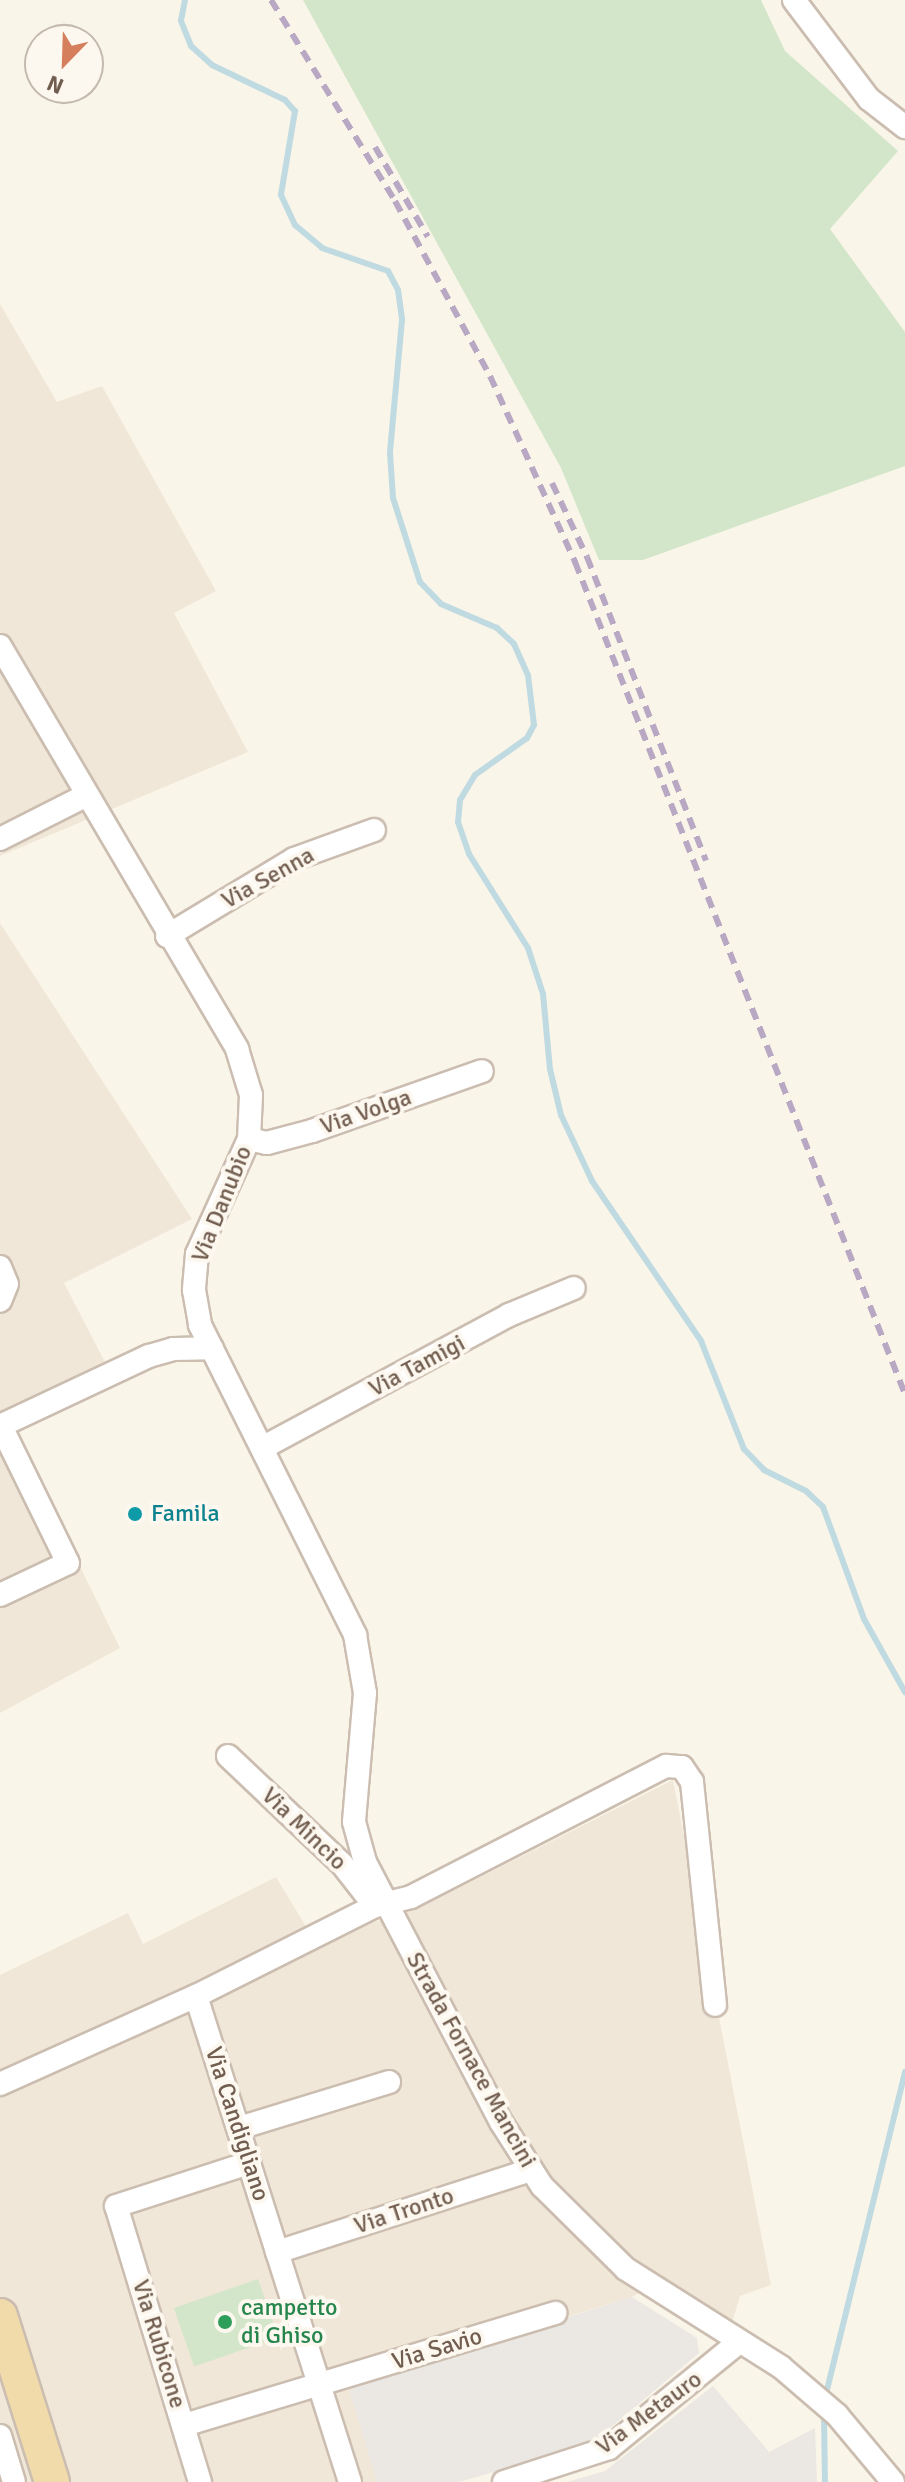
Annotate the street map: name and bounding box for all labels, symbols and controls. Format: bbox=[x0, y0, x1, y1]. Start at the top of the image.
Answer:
north arrow bbox=[24, 24, 104, 104]
text: N bbox=[43, 69, 68, 100]
street label: Via Senna bbox=[217, 841, 319, 915]
street label: Via Volga bbox=[317, 1083, 415, 1141]
street label: Via Danubio bbox=[186, 1142, 258, 1266]
street label: Via Tamigi bbox=[364, 1329, 470, 1403]
place label: Famila bbox=[151, 1500, 220, 1528]
marker: Famila bbox=[126, 1505, 144, 1523]
street label: Via Mincio bbox=[255, 1781, 353, 1877]
street label: Strada Fornace Mancini bbox=[400, 1947, 542, 2173]
street label: Via Candigliano bbox=[199, 2043, 275, 2205]
street label: Via Tronto bbox=[351, 2181, 457, 2241]
street label: Via Rubicone bbox=[126, 2276, 192, 2412]
place label: campetto di Ghiso bbox=[241, 2294, 337, 2350]
marker: campetto di Ghiso bbox=[216, 2313, 234, 2331]
street label: Via Savio bbox=[389, 2322, 485, 2376]
street label: Via Metauro bbox=[591, 2365, 707, 2461]

